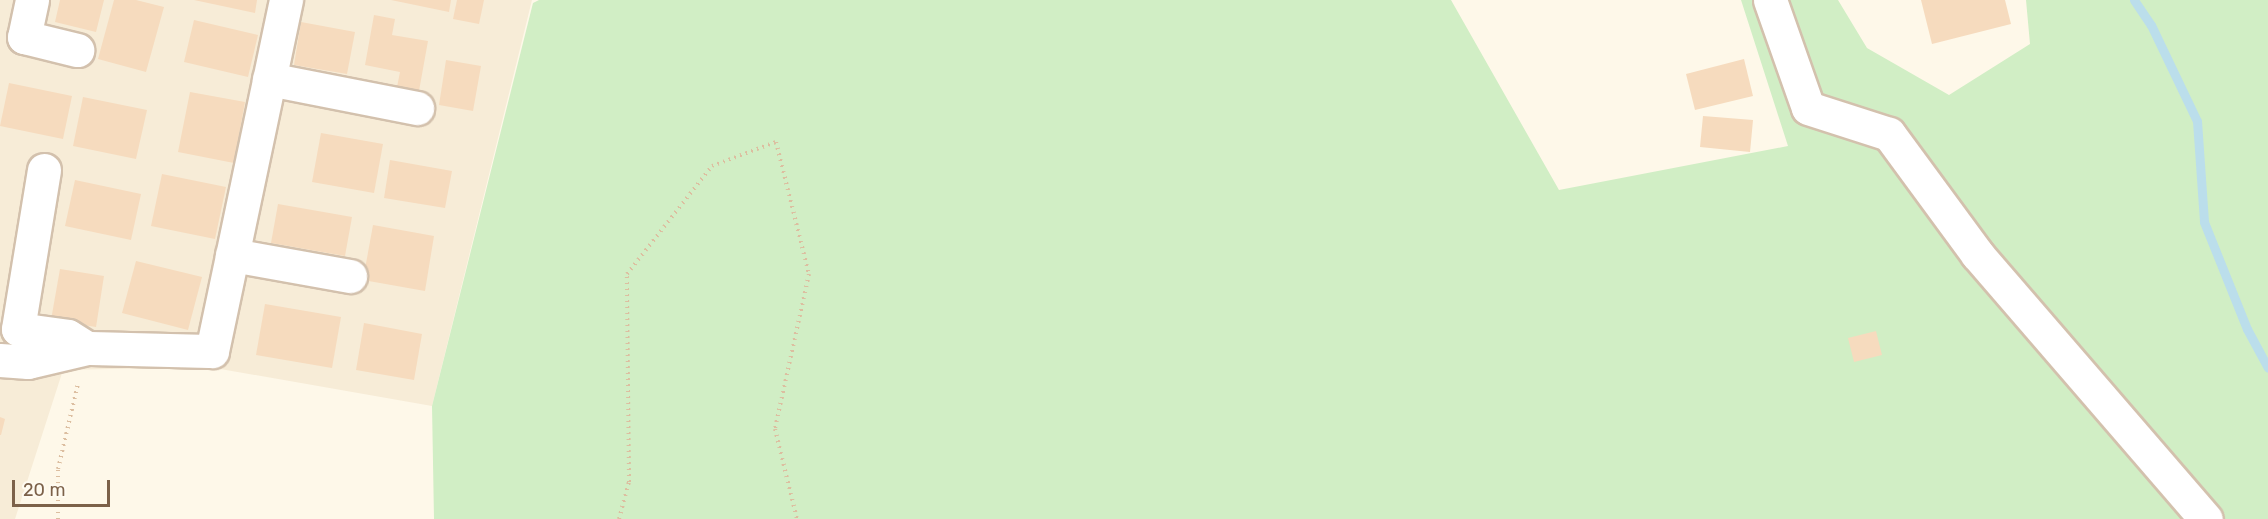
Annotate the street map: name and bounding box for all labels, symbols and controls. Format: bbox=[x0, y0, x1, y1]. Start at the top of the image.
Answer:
scale bar bbox=[15, 468, 112, 506]
text: 20 m bbox=[23, 479, 65, 501]

